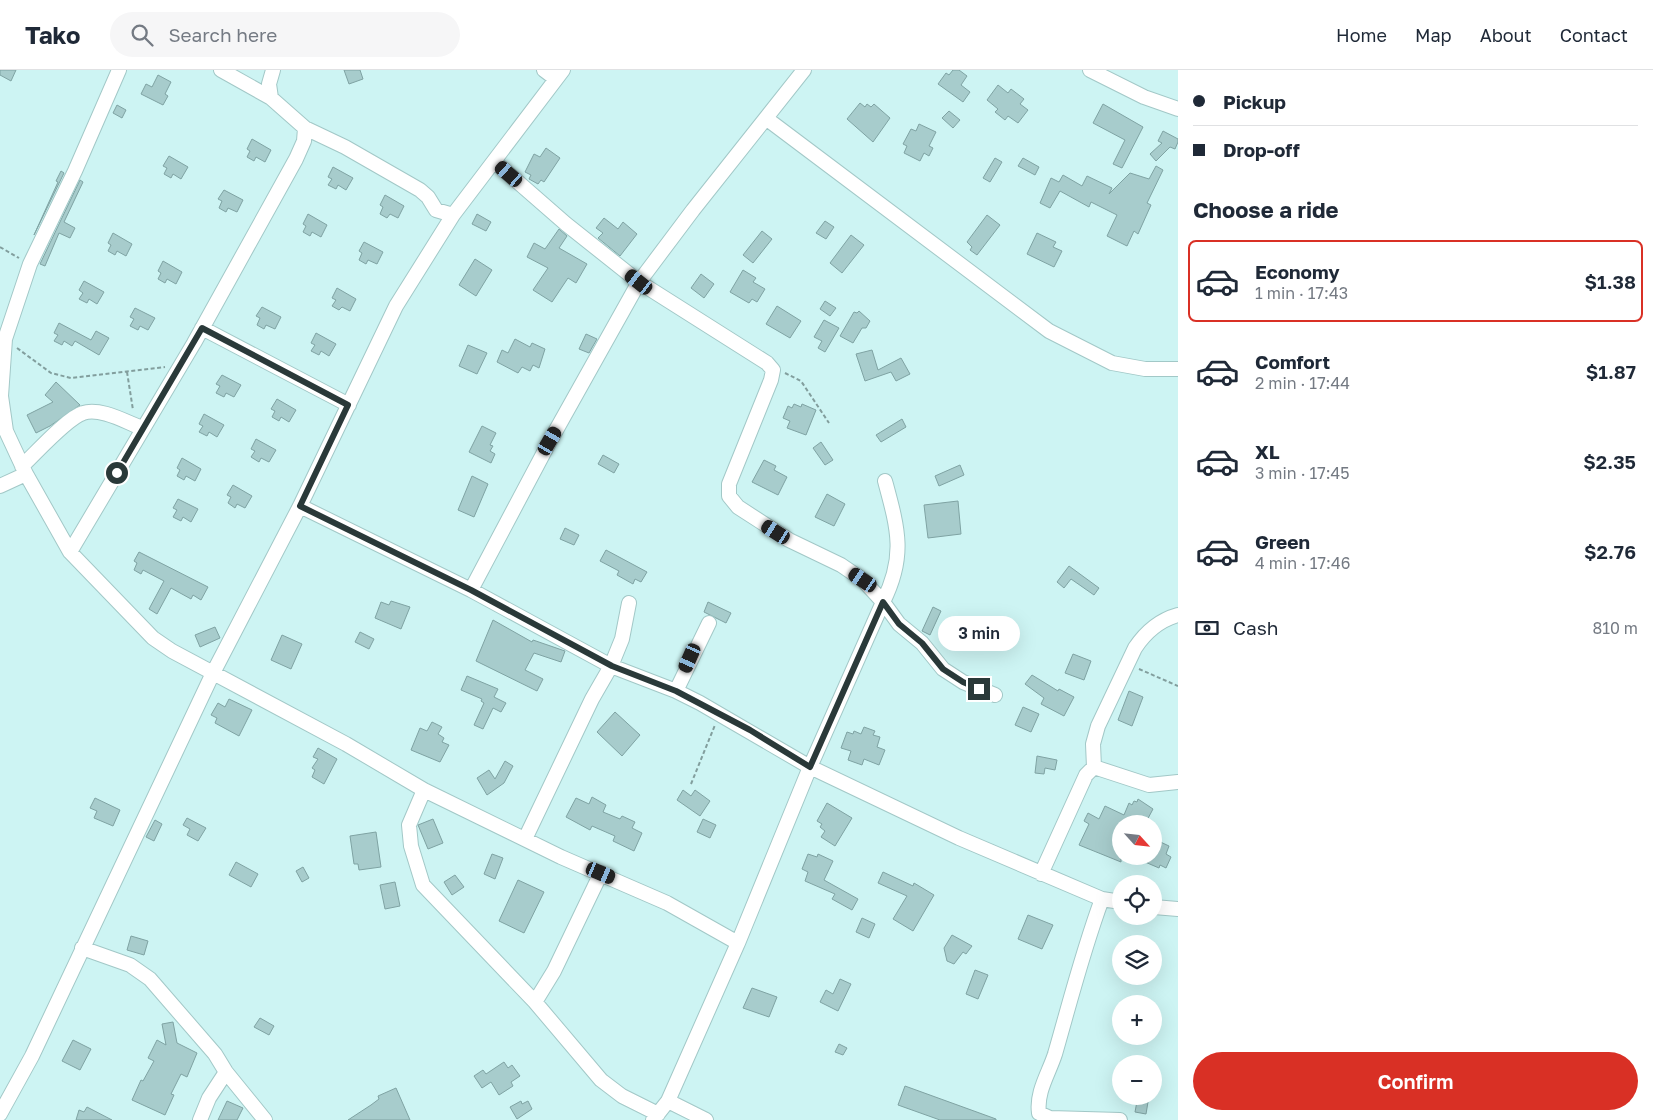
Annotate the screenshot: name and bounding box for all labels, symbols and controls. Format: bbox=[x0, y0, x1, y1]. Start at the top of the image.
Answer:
search box bbox=[110, 12, 460, 57]
text: Tako bbox=[25, 20, 80, 49]
icon: search bbox=[128, 21, 156, 49]
text: Search here bbox=[168, 23, 277, 46]
text: Home bbox=[1336, 24, 1387, 46]
text: Map bbox=[1415, 24, 1452, 46]
text: About bbox=[1480, 24, 1532, 46]
text: Contact bbox=[1560, 24, 1628, 46]
text: Pickup bbox=[1223, 90, 1286, 113]
text: Drop-off bbox=[1223, 138, 1300, 161]
car bbox=[492, 158, 525, 190]
text: Choose a ride bbox=[1193, 196, 1339, 223]
icon: car bbox=[1195, 259, 1240, 304]
text: Economy bbox=[1255, 260, 1340, 283]
car bbox=[622, 267, 655, 297]
text: $1.38 bbox=[1585, 270, 1636, 293]
text: 1 min · 17:43 bbox=[1255, 283, 1348, 303]
icon: car bbox=[1195, 349, 1240, 394]
text: Comfort bbox=[1255, 350, 1330, 373]
text: $1.87 bbox=[1586, 360, 1636, 383]
text: 2 min · 17:44 bbox=[1255, 373, 1350, 393]
car bbox=[536, 424, 563, 458]
icon: car bbox=[1195, 439, 1240, 484]
text: XL bbox=[1255, 440, 1280, 463]
text: $2.35 bbox=[1583, 450, 1636, 473]
route start bbox=[106, 462, 128, 484]
text: 3 min · 17:45 bbox=[1255, 463, 1350, 483]
car bbox=[759, 518, 792, 546]
icon: car bbox=[1195, 529, 1240, 574]
text: Green bbox=[1255, 530, 1310, 553]
text: $2.76 bbox=[1584, 540, 1636, 563]
text: 4 min · 17:46 bbox=[1255, 553, 1350, 573]
car bbox=[846, 565, 879, 595]
icon: cash bbox=[1193, 614, 1221, 642]
callout: 3 min bbox=[938, 616, 1020, 652]
text: Cash bbox=[1233, 616, 1278, 639]
text: 810 m bbox=[1592, 618, 1638, 638]
text: 3 min bbox=[958, 623, 1000, 643]
car bbox=[677, 641, 702, 675]
route end bbox=[968, 678, 990, 700]
north arrow bbox=[1112, 815, 1162, 865]
map controls bbox=[1112, 815, 1162, 1105]
car bbox=[584, 860, 617, 886]
button: locate bbox=[1112, 875, 1162, 925]
button: layers bbox=[1112, 935, 1162, 985]
button: + bbox=[1112, 995, 1162, 1045]
button: Confirm bbox=[1193, 1052, 1638, 1110]
button: − bbox=[1112, 1055, 1162, 1105]

